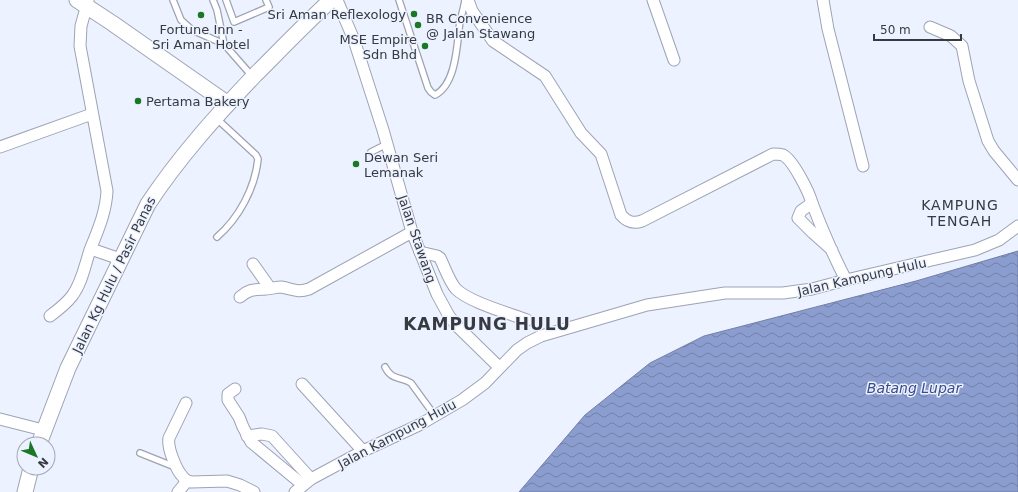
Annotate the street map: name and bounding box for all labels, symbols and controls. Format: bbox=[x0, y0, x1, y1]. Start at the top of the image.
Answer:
place label: Sri Aman Reflexology bbox=[268, 7, 406, 22]
marker: Sri Aman Reflexology bbox=[409, 9, 419, 19]
marker: Fortune Inn - Sri Aman Hotel bbox=[196, 10, 206, 20]
place label: BR Convenience @ Jalan Stawang bbox=[426, 11, 535, 41]
scale bar bbox=[874, 16, 961, 42]
marker: BR Convenience @ Jalan Stawang bbox=[413, 20, 423, 30]
place label: Fortune Inn - Sri Aman Hotel bbox=[152, 22, 250, 52]
text: 50 m bbox=[880, 23, 911, 37]
place label: MSE Empire Sdn Bhd bbox=[339, 32, 417, 62]
marker: MSE Empire Sdn Bhd bbox=[420, 41, 430, 51]
place label: Pertama Bakery bbox=[146, 94, 250, 109]
marker: Pertama Bakery bbox=[133, 96, 143, 106]
place label: Dewan Seri Lemanak bbox=[364, 150, 438, 180]
marker: Dewan Seri Lemanak bbox=[351, 159, 361, 169]
street label: Jalan Stawang bbox=[395, 192, 439, 285]
street label: Jalan Kg Hulu / Pasir Panas bbox=[69, 194, 159, 357]
district label: KAMPUNG TENGAH bbox=[921, 197, 999, 229]
street label: Jalan Kampung Hulu bbox=[795, 255, 928, 299]
district label: KAMPUNG HULU bbox=[403, 314, 571, 334]
water label: Batang Lupar bbox=[867, 380, 962, 396]
street label: Jalan Kampung Hulu bbox=[334, 396, 459, 472]
north arrow bbox=[16, 436, 56, 476]
text: N bbox=[35, 455, 51, 470]

